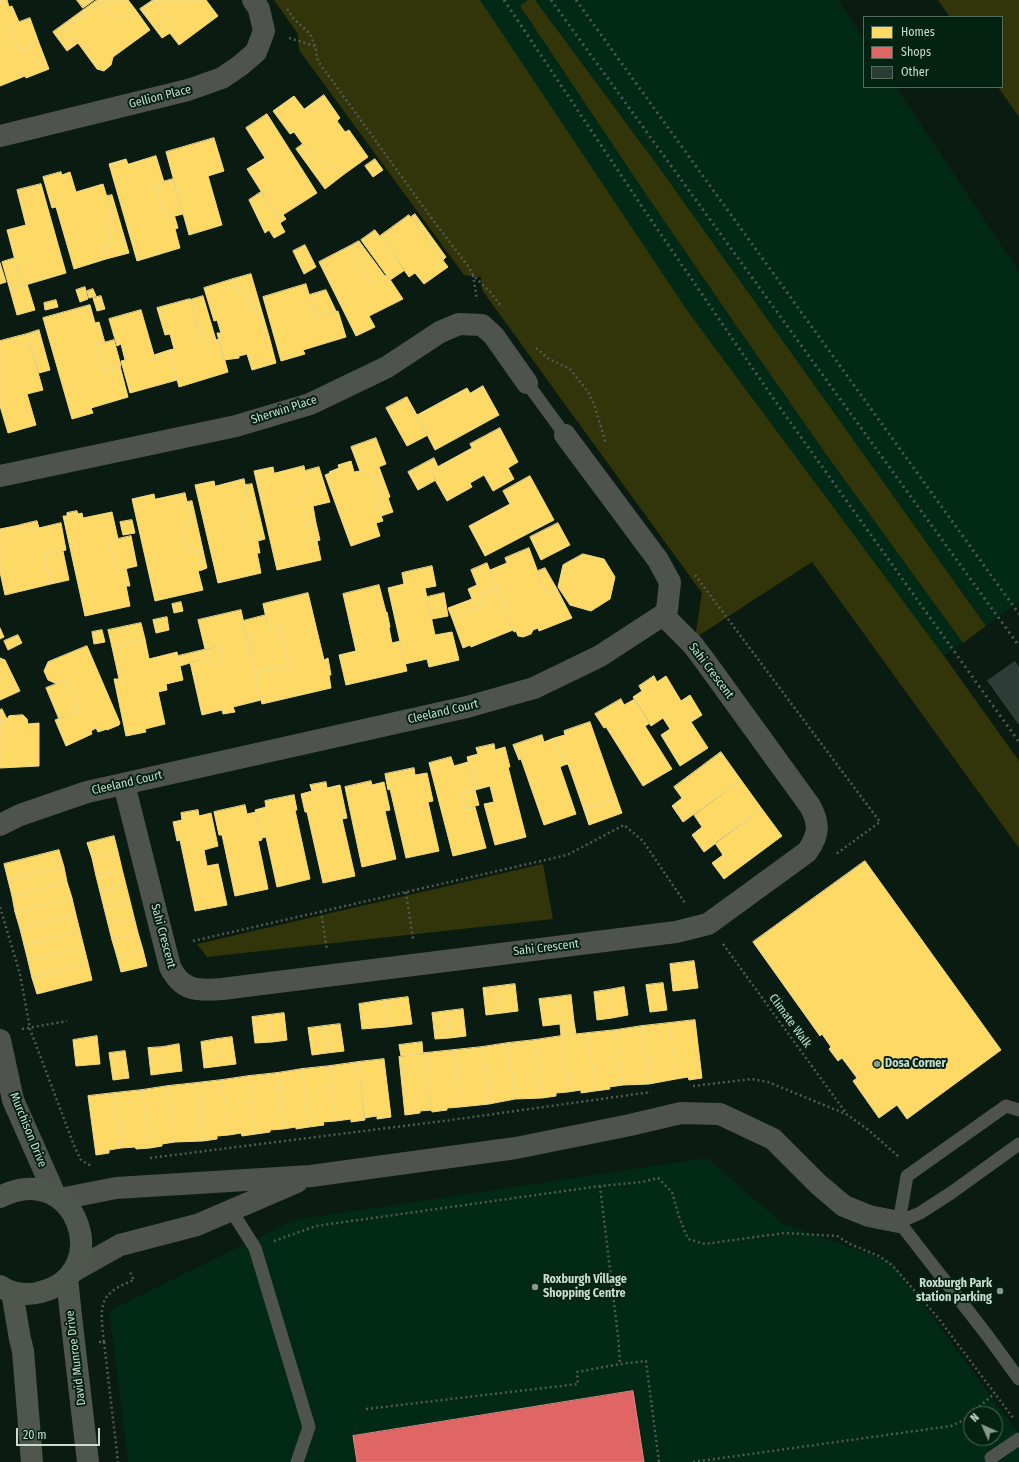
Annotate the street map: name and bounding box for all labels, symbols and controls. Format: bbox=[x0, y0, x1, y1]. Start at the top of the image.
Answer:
legend bbox=[863, 16, 1003, 88]
text: Homes bbox=[901, 25, 935, 39]
text: Shops bbox=[901, 45, 931, 59]
text: Other bbox=[901, 65, 929, 79]
street label: Gellion Place bbox=[127, 82, 193, 112]
street label: Sherwin Place bbox=[249, 393, 319, 427]
street label: Sahi Crescent bbox=[685, 640, 737, 702]
street label: Cleeland Court bbox=[406, 697, 480, 727]
street label: Cleeland Court bbox=[90, 768, 164, 798]
street label: Sahi Crescent bbox=[148, 902, 178, 970]
street label: Sahi Crescent bbox=[512, 937, 580, 959]
street label: Climate Walk bbox=[766, 991, 814, 1051]
place label: Dosa Corner bbox=[885, 1057, 946, 1071]
marker: Dosa Corner bbox=[872, 1059, 882, 1069]
street label: Murchison Drive bbox=[7, 1091, 49, 1169]
place label: Roxburgh Village Shopping Centre bbox=[543, 1273, 627, 1301]
place label: Roxburgh Park station parking bbox=[916, 1277, 992, 1305]
marker: Roxburgh Village Shopping Centre bbox=[530, 1282, 540, 1292]
marker: Roxburgh Park station parking bbox=[995, 1286, 1005, 1296]
street label: David Munroe Drive bbox=[63, 1310, 89, 1406]
north arrow bbox=[963, 1406, 1003, 1446]
text: N bbox=[968, 1411, 982, 1425]
scale bar bbox=[18, 1420, 102, 1446]
text: 20 m bbox=[23, 1428, 47, 1442]

